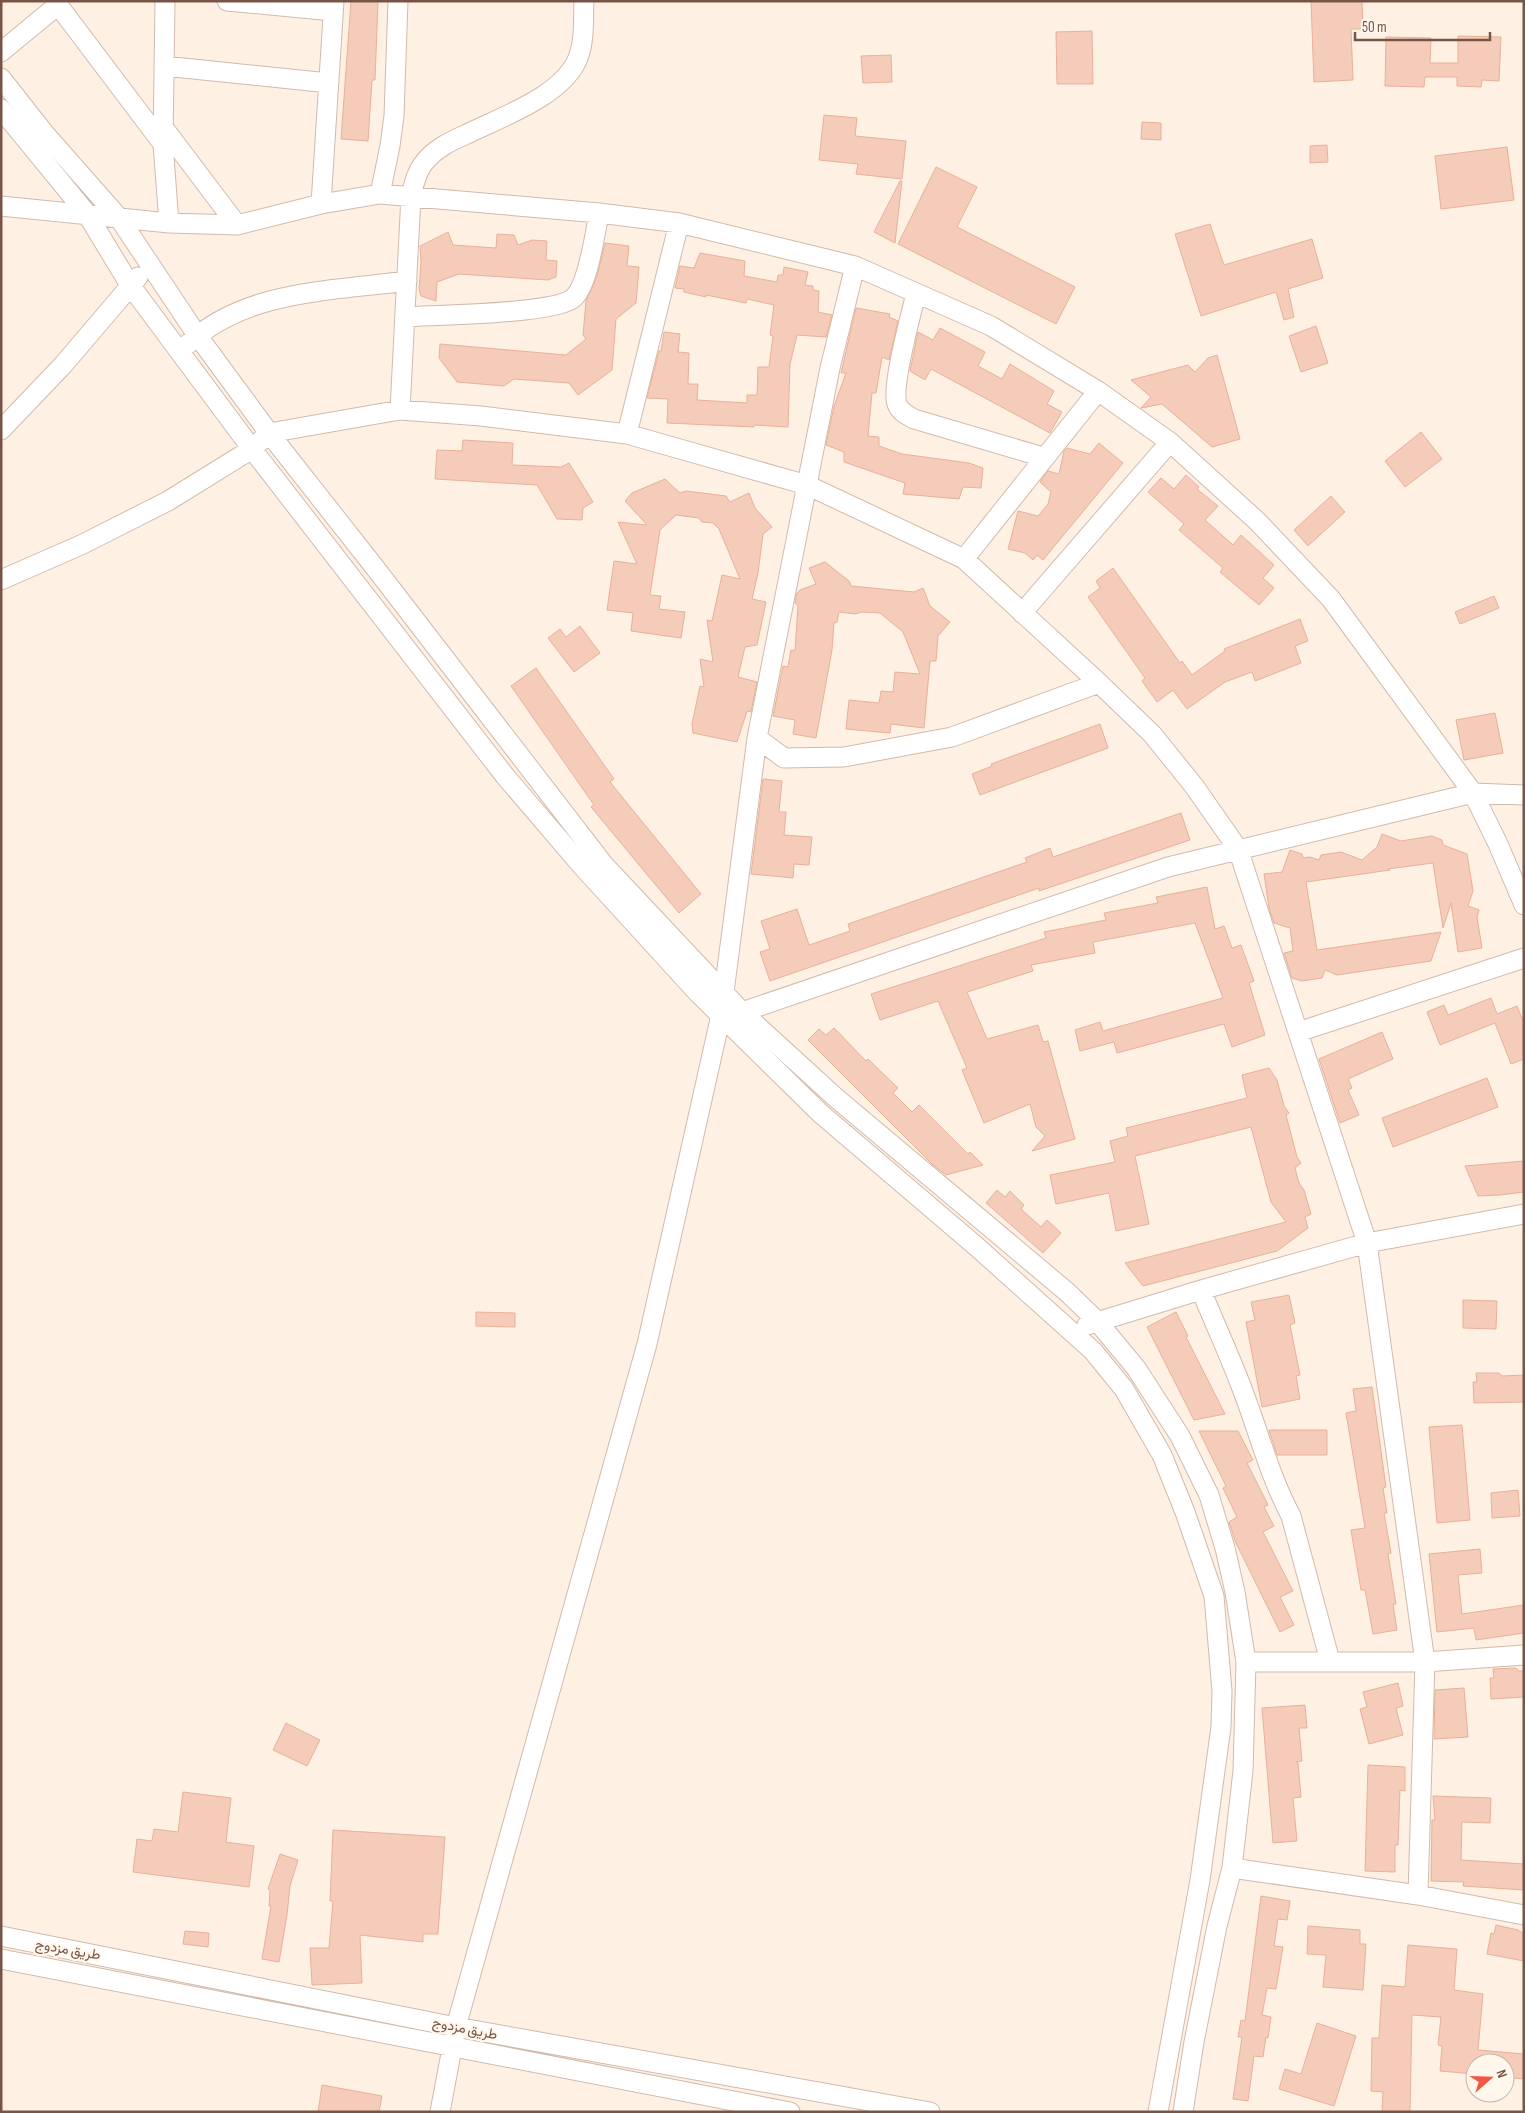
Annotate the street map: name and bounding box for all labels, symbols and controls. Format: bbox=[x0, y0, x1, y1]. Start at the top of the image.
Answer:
scale bar bbox=[1355, 10, 1490, 42]
text: 50 m bbox=[1362, 18, 1387, 37]
street label: طريق مزدوج bbox=[34, 1935, 102, 1966]
street label: طريق مزدوج bbox=[431, 2014, 499, 2045]
north arrow bbox=[1465, 2053, 1515, 2103]
text: N bbox=[1492, 2067, 1511, 2080]

